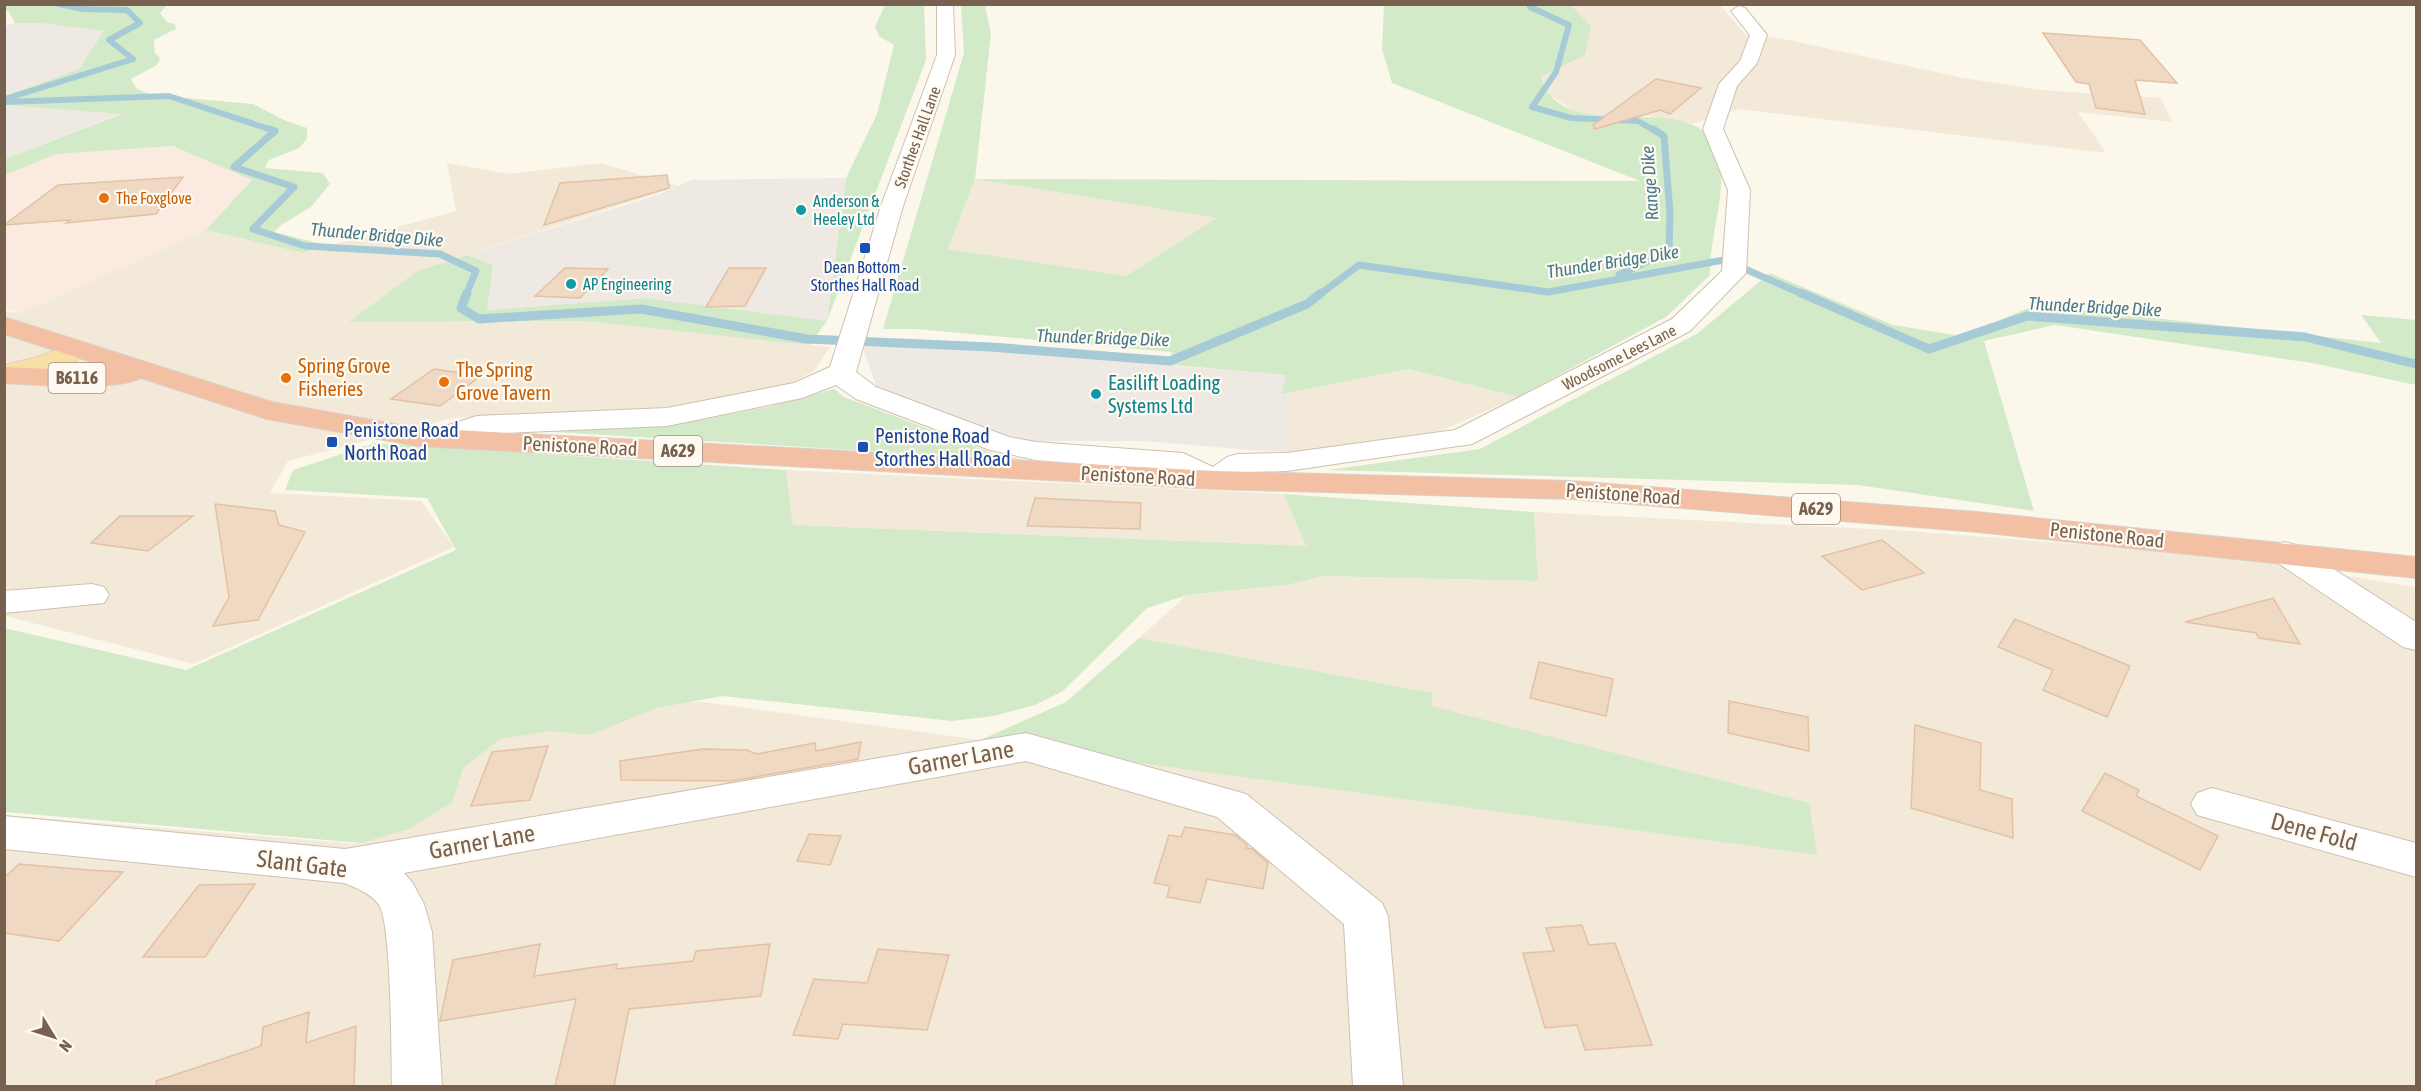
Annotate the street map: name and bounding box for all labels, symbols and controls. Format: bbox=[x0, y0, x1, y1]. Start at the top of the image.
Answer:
street label: Storthes Hall Lane bbox=[890, 84, 944, 190]
water label: Range Dike bbox=[1636, 145, 1663, 221]
place label: The Foxglove bbox=[116, 189, 192, 208]
marker: The Foxglove bbox=[97, 191, 111, 205]
place label: Anderson & Heeley Ltd bbox=[813, 192, 880, 229]
marker: Anderson & Heeley Ltd bbox=[794, 203, 808, 217]
water label: Thunder Bridge Dike bbox=[310, 218, 444, 251]
marker: Dean Bottom - Storthes Hall Road bbox=[858, 241, 872, 255]
water label: Thunder Bridge Dike bbox=[1545, 241, 1680, 282]
place label: Dean Bottom - Storthes Hall Road bbox=[811, 258, 919, 294]
place label: AP Engineering bbox=[583, 275, 671, 294]
marker: AP Engineering bbox=[564, 277, 578, 291]
water label: Thunder Bridge Dike bbox=[2028, 293, 2162, 320]
street label: Woodsome Lees Lane bbox=[1559, 321, 1679, 393]
water label: Thunder Bridge Dike bbox=[1036, 325, 1170, 350]
place label: Spring Grove Fisheries bbox=[298, 354, 390, 400]
place label: The Spring Grove Tavern bbox=[456, 358, 551, 404]
road number: B6116 bbox=[48, 363, 106, 393]
marker: Spring Grove Fisheries bbox=[279, 371, 293, 385]
place label: Easilift Loading Systems Ltd bbox=[1108, 371, 1221, 417]
marker: The Spring Grove Tavern bbox=[437, 375, 451, 389]
marker: Easilift Loading Systems Ltd bbox=[1089, 387, 1103, 401]
place label: Penistone Road North Road bbox=[344, 418, 459, 464]
place label: Penistone Road Storthes Hall Road bbox=[875, 424, 1011, 470]
street label: Penistone Road bbox=[522, 431, 638, 460]
marker: Penistone Road North Road bbox=[325, 435, 339, 449]
road number: A629 bbox=[654, 436, 702, 466]
marker: Penistone Road Storthes Hall Road bbox=[856, 440, 870, 454]
street label: Penistone Road bbox=[1080, 461, 1196, 490]
street label: Penistone Road bbox=[1565, 478, 1681, 509]
road number: A629 bbox=[1792, 494, 1840, 524]
street label: Penistone Road bbox=[2049, 517, 2165, 552]
street label: Garner Lane bbox=[906, 735, 1016, 780]
street label: Dene Fold bbox=[2268, 807, 2360, 856]
street label: Garner Lane bbox=[427, 819, 537, 864]
street label: Slant Gate bbox=[255, 845, 349, 882]
north arrow bbox=[24, 1007, 84, 1067]
text: N bbox=[56, 1037, 76, 1056]

